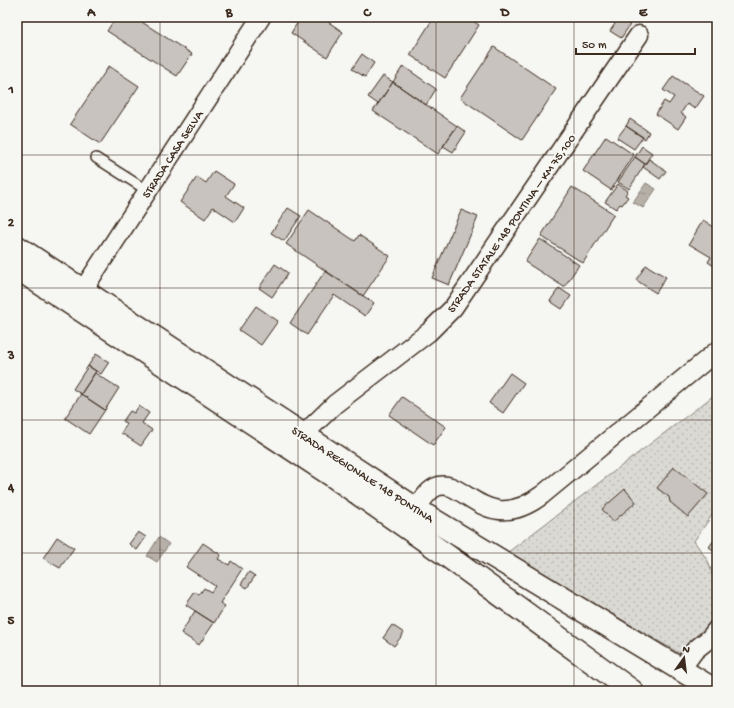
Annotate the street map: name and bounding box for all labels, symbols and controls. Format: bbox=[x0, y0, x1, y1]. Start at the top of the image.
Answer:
text: A bbox=[86, 6, 96, 21]
text: B bbox=[225, 6, 234, 21]
text: C bbox=[362, 6, 372, 21]
text: D bbox=[500, 6, 510, 21]
text: E bbox=[639, 6, 648, 21]
scale bar bbox=[576, 30, 695, 56]
text: 50 m bbox=[582, 39, 607, 53]
text: 1 bbox=[7, 83, 14, 98]
street label: STRADA CASA SELVA bbox=[140, 108, 208, 201]
street label: STRADA STATALE 148 PONTINA – KM 75,100 bbox=[445, 132, 580, 316]
text: 2 bbox=[8, 216, 15, 231]
text: 3 bbox=[7, 349, 15, 364]
street label: STRADA REGIONALE 148 PONTINA bbox=[288, 424, 436, 527]
text: 4 bbox=[7, 481, 15, 496]
text: 5 bbox=[8, 614, 15, 629]
north arrow bbox=[664, 638, 704, 678]
text: N bbox=[681, 644, 691, 657]

